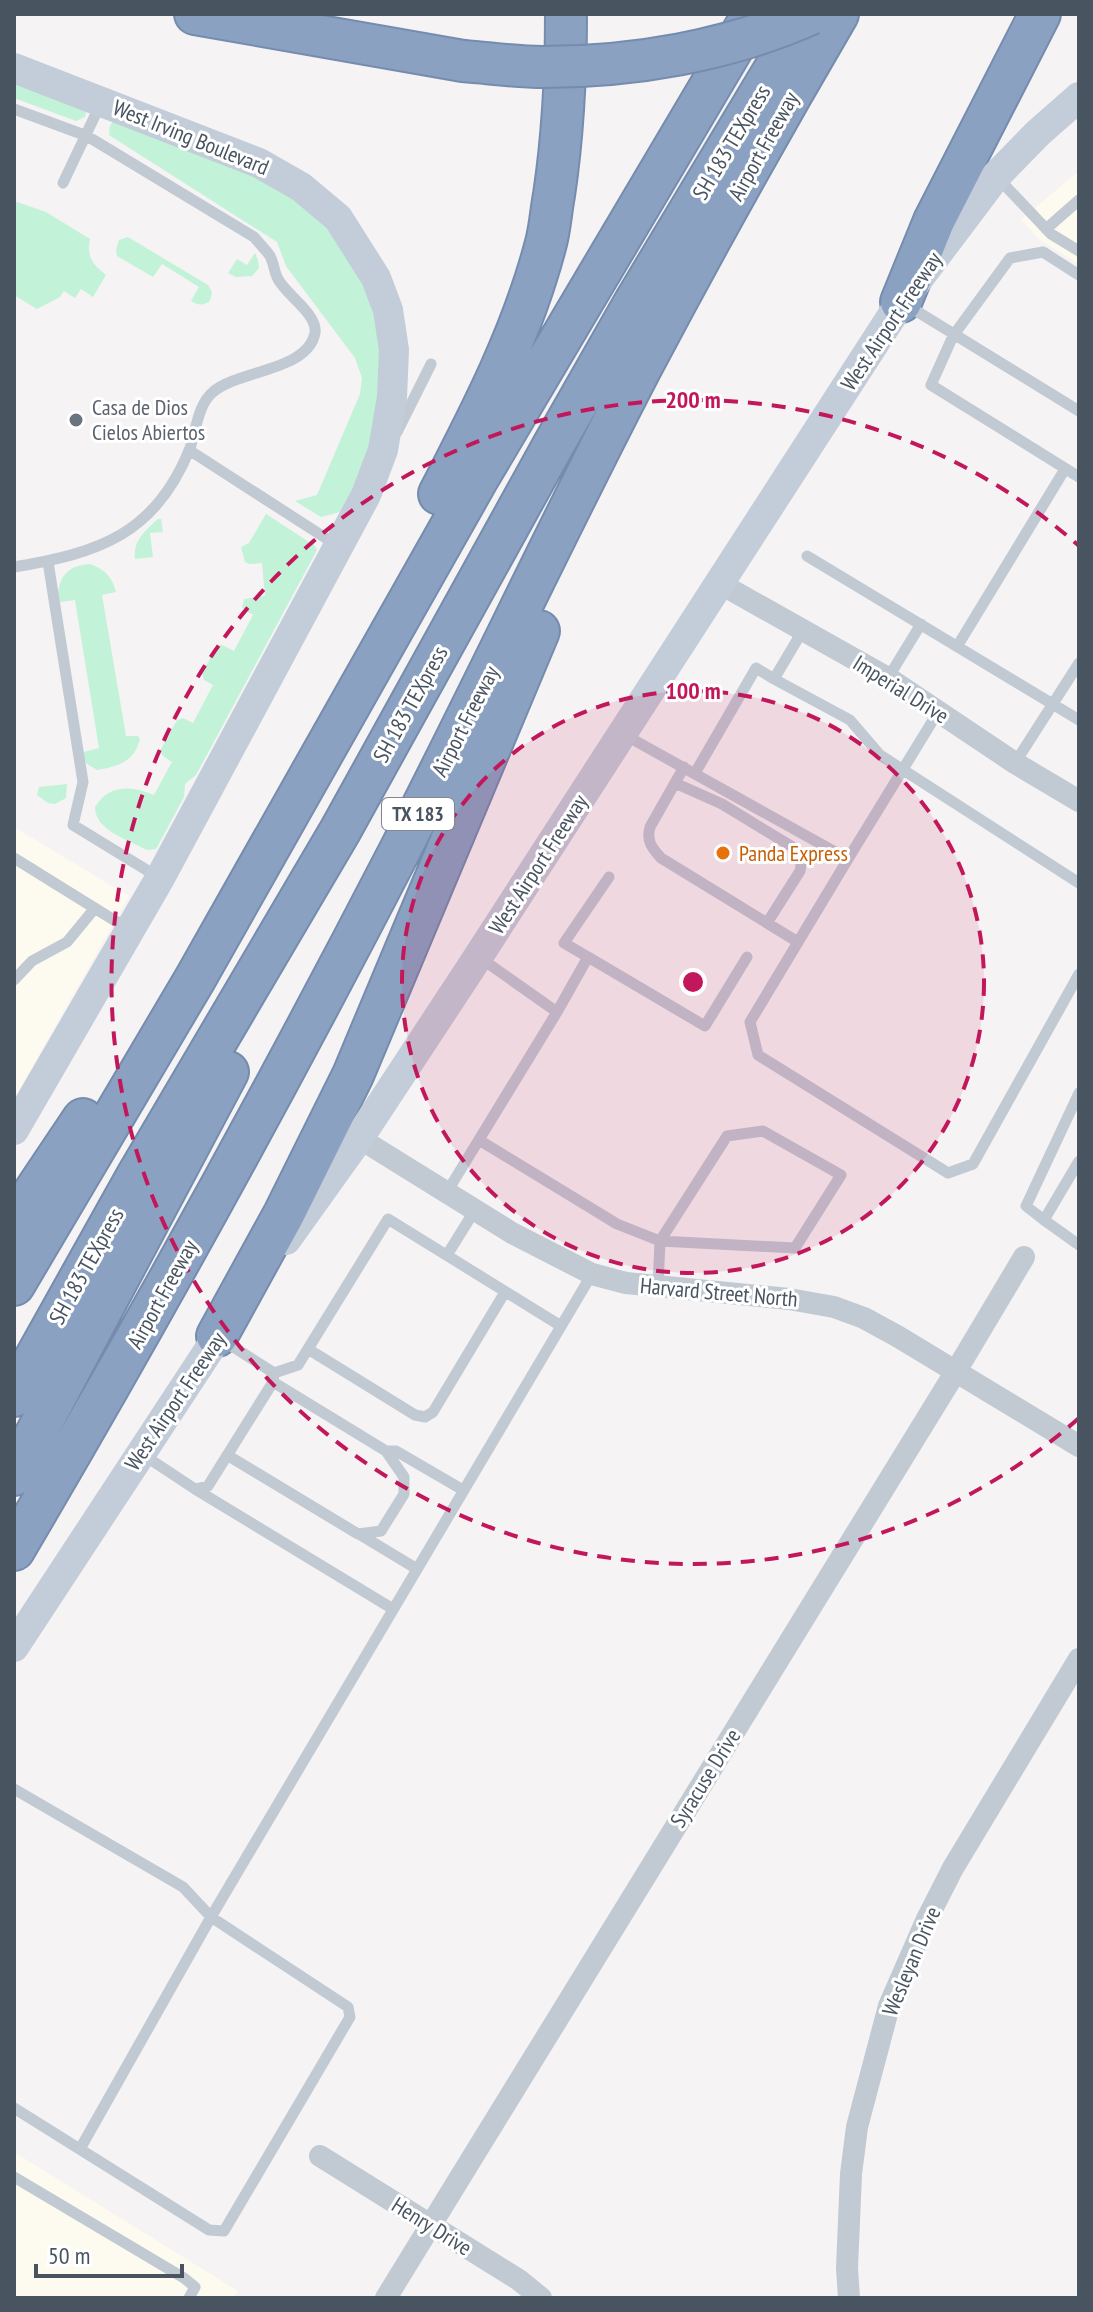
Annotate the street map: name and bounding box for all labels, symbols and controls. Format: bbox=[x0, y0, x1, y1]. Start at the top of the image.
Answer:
street label: SH 183 TEXpress bbox=[686, 79, 776, 205]
street label: Airport Freeway bbox=[722, 86, 805, 206]
street label: West Irving Boulevard bbox=[109, 93, 273, 181]
street label: West Airport Freeway bbox=[834, 246, 948, 396]
text: 200 m bbox=[665, 384, 721, 415]
place label: Casa de Dios Cielos Abiertos bbox=[92, 393, 205, 446]
marker: Casa de Dios Cielos Abiertos bbox=[67, 411, 85, 429]
street label: SH 183 TEXpress bbox=[366, 641, 454, 767]
street label: Imperial Drive bbox=[848, 649, 954, 729]
street label: Airport Freeway bbox=[425, 660, 505, 781]
text: 100 m bbox=[665, 675, 721, 706]
street label: West Airport Freeway bbox=[482, 788, 594, 939]
road number: TX 183 bbox=[382, 798, 454, 830]
place label: Panda Express bbox=[739, 839, 848, 867]
marker: Panda Express bbox=[714, 844, 732, 862]
centre of rings bbox=[679, 968, 707, 996]
street label: SH 183 TEXpress bbox=[42, 1203, 130, 1329]
street label: Airport Freeway bbox=[121, 1234, 204, 1354]
street label: Harvard Street North bbox=[639, 1271, 799, 1313]
street label: West Airport Freeway bbox=[118, 1326, 232, 1476]
street label: Syracuse Drive bbox=[664, 1723, 746, 1833]
street label: Wesleyan Drive bbox=[876, 1902, 946, 2020]
street label: Henry Drive bbox=[387, 2191, 477, 2261]
scale bar bbox=[36, 2228, 182, 2278]
text: 50 m bbox=[48, 2240, 90, 2271]

